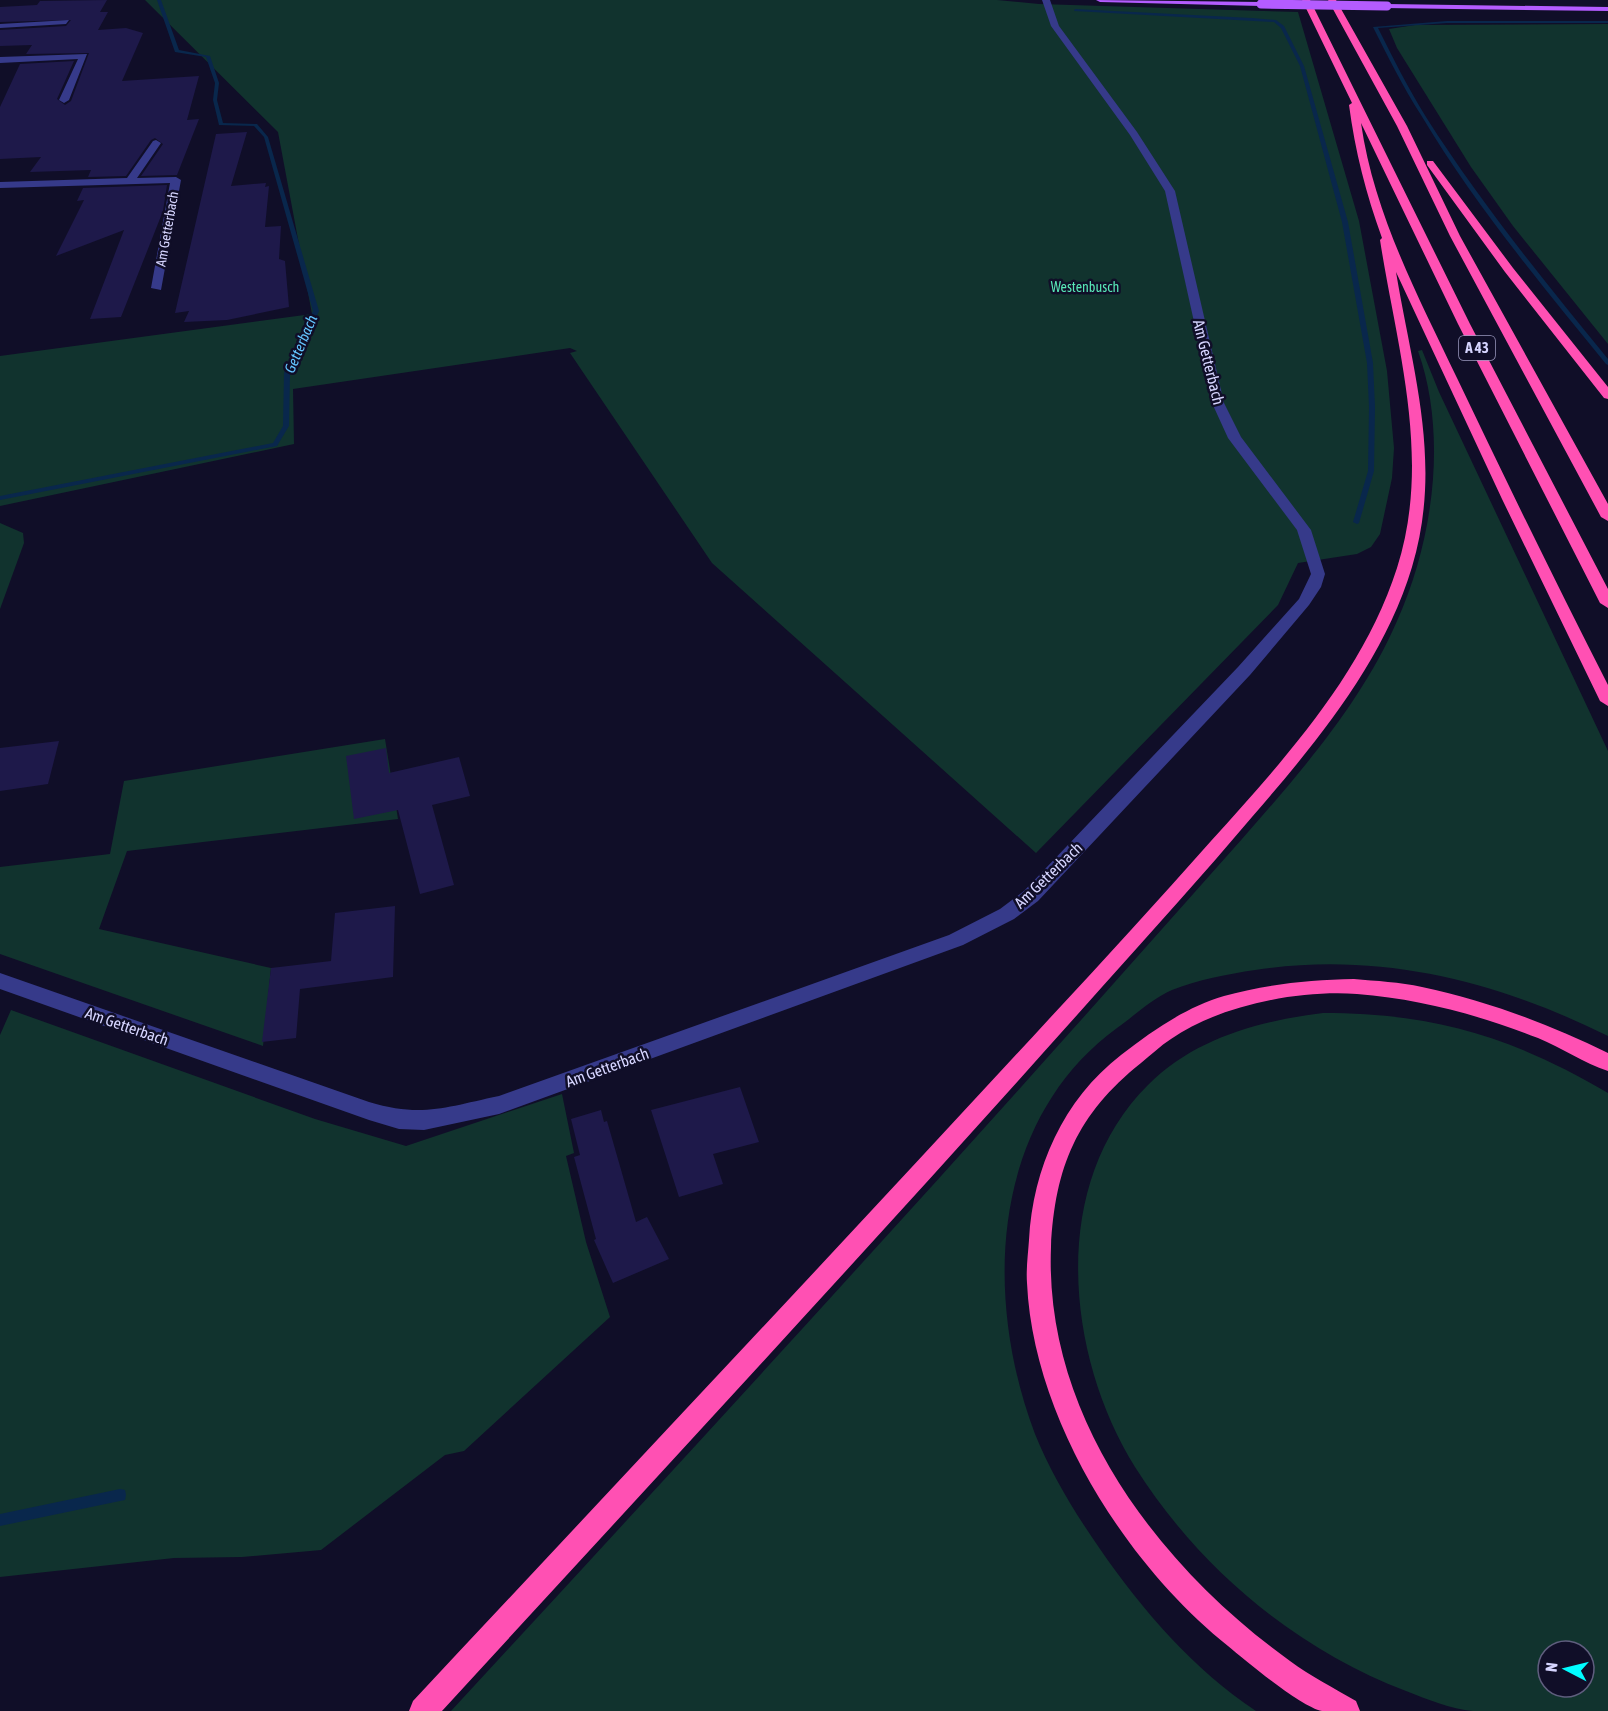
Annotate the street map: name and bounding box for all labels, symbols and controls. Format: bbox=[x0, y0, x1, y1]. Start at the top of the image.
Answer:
street label: Am Getterbach bbox=[153, 190, 181, 268]
park label: Westenbusch bbox=[1051, 279, 1119, 295]
water label: Getterbach bbox=[281, 312, 320, 375]
street label: Am Getterbach bbox=[1190, 318, 1228, 406]
road number: A 43 bbox=[1459, 336, 1495, 360]
street label: Am Getterbach bbox=[1010, 838, 1086, 912]
street label: Am Getterbach bbox=[83, 1003, 171, 1049]
street label: Am Getterbach bbox=[563, 1044, 651, 1090]
north arrow bbox=[1536, 1639, 1596, 1699]
text: N bbox=[1542, 1661, 1561, 1673]

